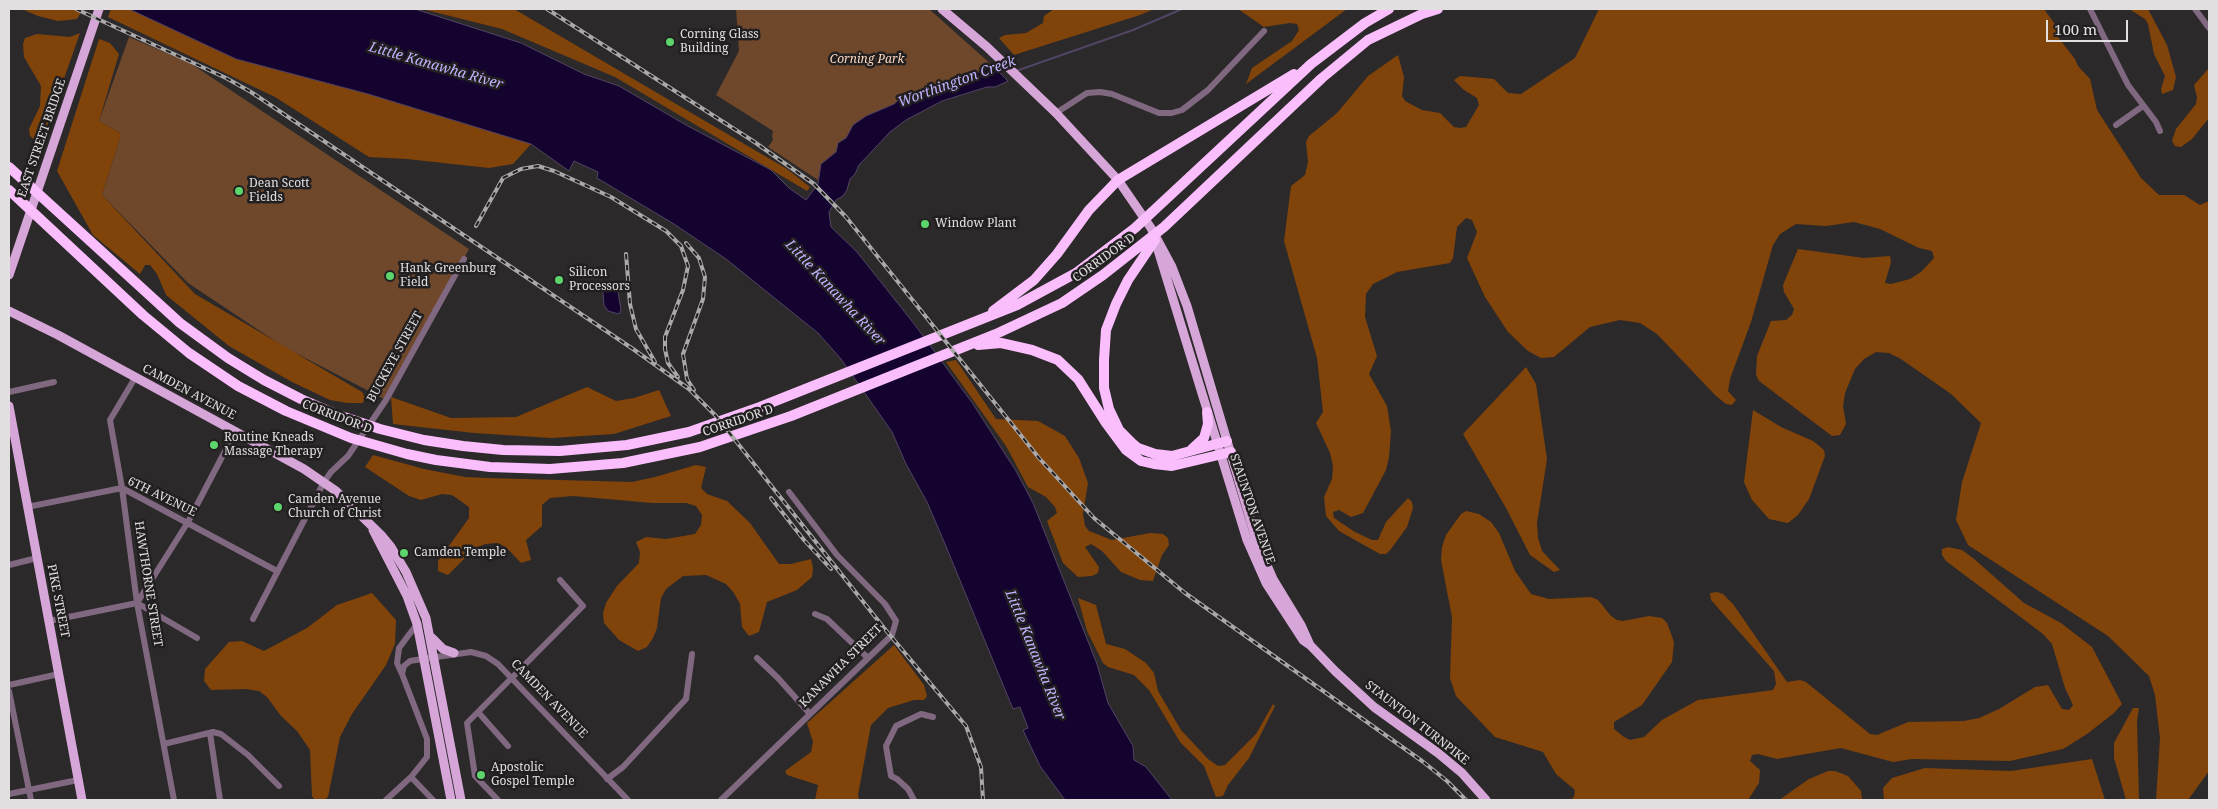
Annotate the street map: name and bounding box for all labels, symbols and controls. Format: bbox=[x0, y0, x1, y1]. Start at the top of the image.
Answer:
scale bar bbox=[2048, 10, 2130, 42]
text: 100 m bbox=[2054, 19, 2097, 39]
place label: Corning Glass Building bbox=[680, 28, 759, 56]
marker: Corning Glass Building bbox=[664, 36, 676, 48]
water label: Little Kanawha River bbox=[367, 39, 505, 93]
park label: Corning Park bbox=[830, 53, 904, 67]
water label: Worthington Creek bbox=[896, 53, 1018, 111]
street label: EAST STREET BRIDGE bbox=[15, 77, 69, 199]
place label: Dean Scott Fields bbox=[249, 177, 310, 205]
marker: Dean Scott Fields bbox=[233, 185, 245, 197]
place label: Window Plant bbox=[935, 217, 1017, 231]
marker: Window Plant bbox=[919, 218, 931, 230]
street label: CORRIDOR D bbox=[1070, 230, 1138, 286]
water label: Little Kanawha River bbox=[782, 237, 888, 349]
place label: Hank Greenburg Field bbox=[400, 262, 496, 290]
place label: Silicon Processors bbox=[569, 266, 630, 294]
marker: Hank Greenburg Field bbox=[384, 270, 396, 282]
marker: Silicon Processors bbox=[553, 274, 565, 286]
street label: BUCKEYE STREET bbox=[364, 309, 426, 405]
street label: CAMDEN AVENUE bbox=[140, 361, 238, 423]
street label: CORRIDOR D bbox=[300, 397, 374, 437]
street label: CORRIDOR D bbox=[701, 402, 775, 440]
place label: Routine Kneads Massage Therapy bbox=[224, 431, 323, 459]
marker: Routine Kneads Massage Therapy bbox=[208, 439, 220, 451]
street label: STAUNTON AVENUE bbox=[1226, 452, 1278, 566]
street label: 6TH AVENUE bbox=[125, 474, 199, 520]
place label: Camden Avenue Church of Christ bbox=[288, 493, 381, 521]
marker: Camden Avenue Church of Christ bbox=[272, 501, 284, 513]
street label: HAWTHORNE STREET bbox=[131, 520, 165, 648]
place label: Camden Temple bbox=[414, 546, 506, 560]
marker: Camden Temple bbox=[398, 547, 410, 559]
street label: PIKE STREET bbox=[44, 563, 72, 639]
water label: Little Kanawha River bbox=[1001, 588, 1069, 722]
street label: KANAWHA STREET bbox=[797, 622, 885, 710]
street label: CAMDEN AVENUE bbox=[508, 657, 590, 741]
street label: STAUNTON TURNPIKE bbox=[1362, 678, 1472, 768]
place label: Apostolic Gospel Temple bbox=[491, 761, 575, 789]
marker: Apostolic Gospel Temple bbox=[475, 769, 487, 781]

